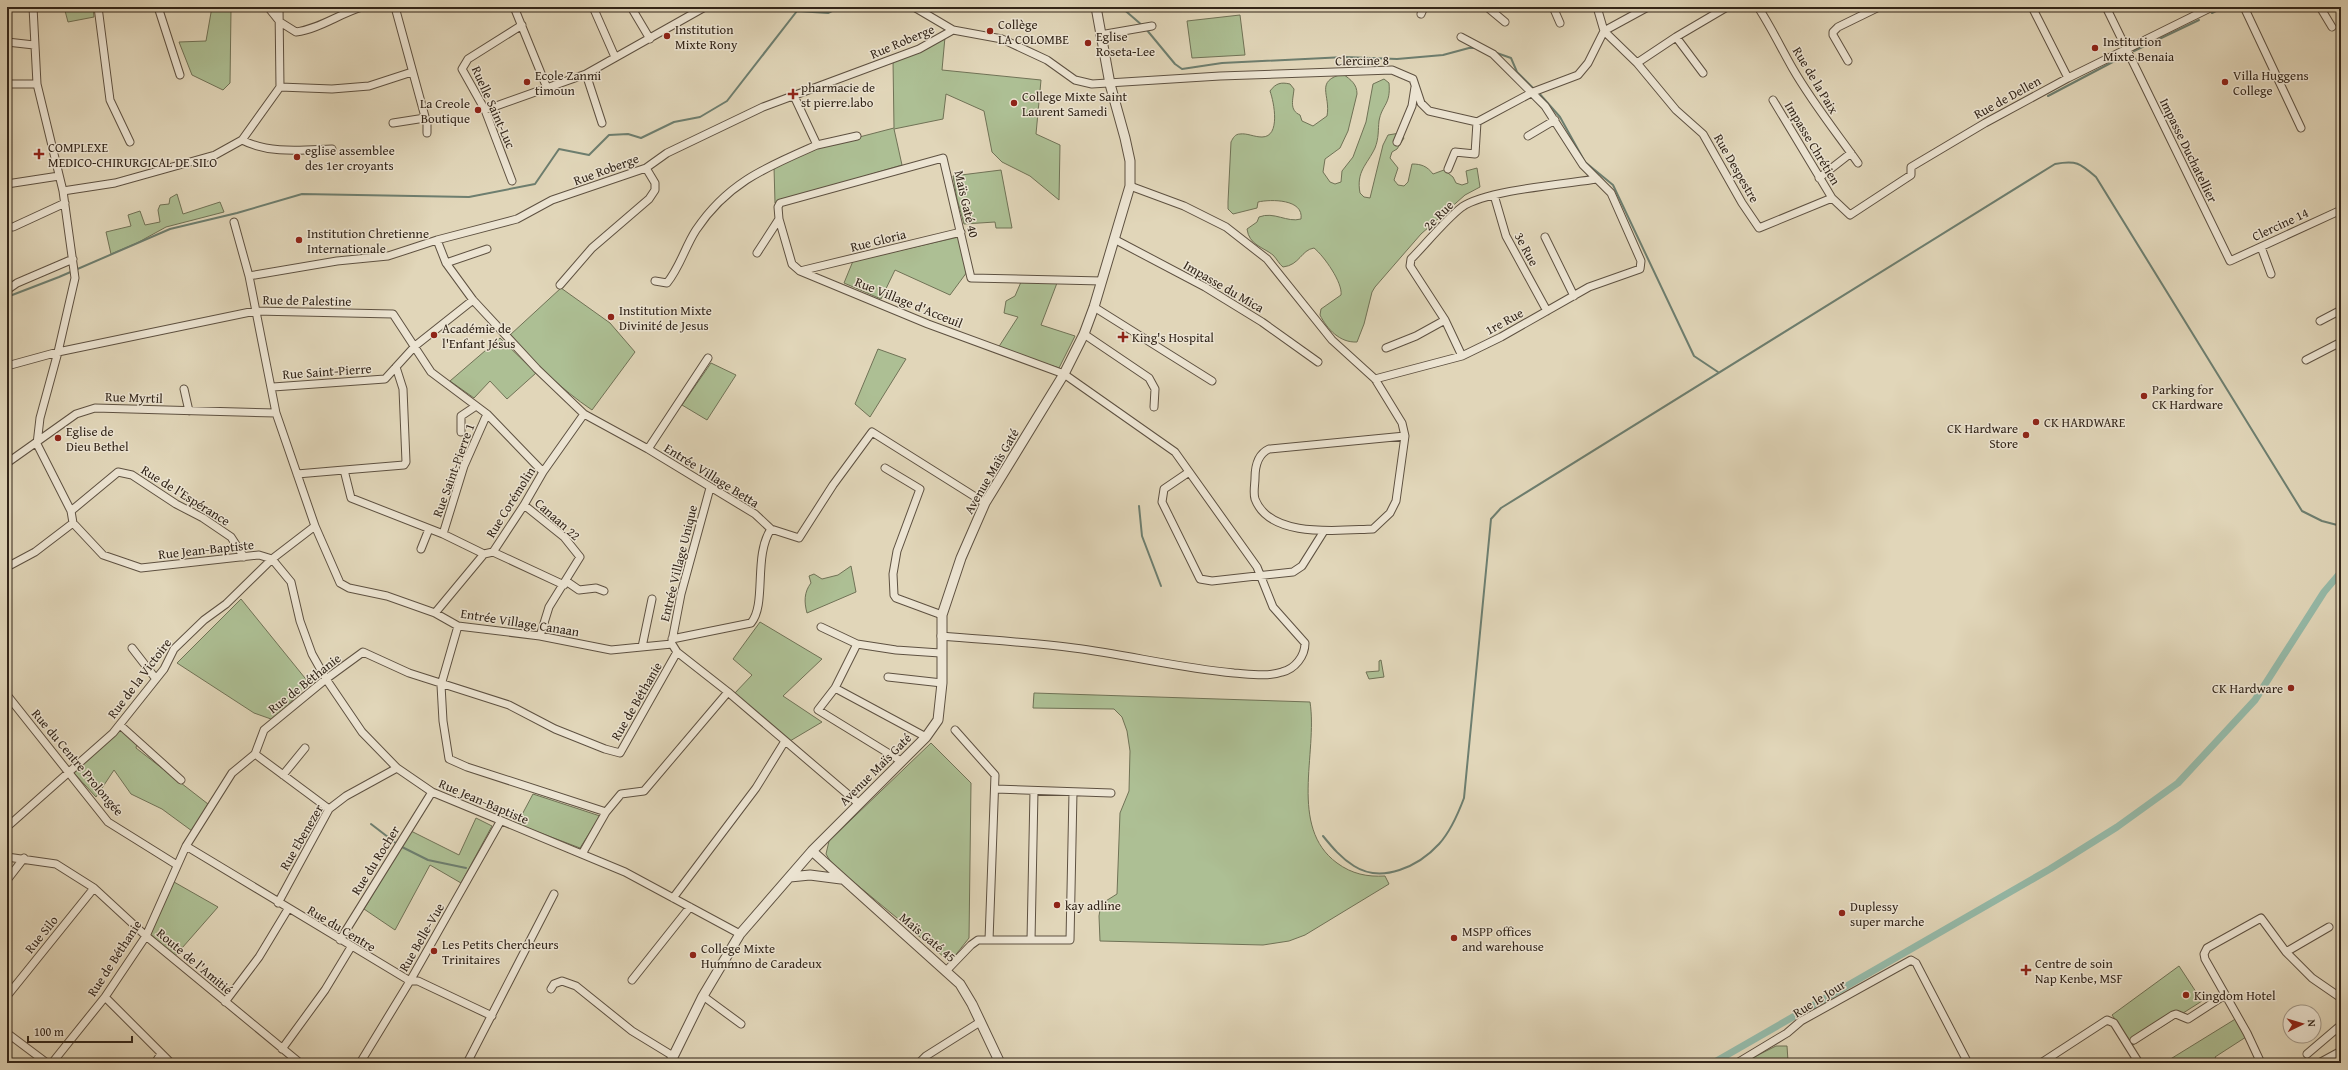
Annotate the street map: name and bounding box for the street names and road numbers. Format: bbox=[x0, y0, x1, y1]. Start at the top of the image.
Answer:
street label: Rue Roberge bbox=[867, 19, 937, 64]
street label: Rue de la Paix bbox=[1788, 43, 1843, 118]
street label: Clercine 8 bbox=[1335, 51, 1389, 70]
street label: Ruelle Saint-Luc bbox=[467, 63, 520, 152]
street label: Rue de Dellen bbox=[1970, 71, 2045, 124]
street label: Impasse Duchatellier bbox=[2155, 95, 2222, 206]
street label: Impasse Chrétien bbox=[1780, 98, 1845, 189]
street label: Rue Despestre bbox=[1709, 130, 1764, 206]
street label: Rue Roberge bbox=[571, 149, 642, 190]
street label: Maïs Gaté 40 bbox=[950, 169, 983, 240]
street label: 2e Rue bbox=[1419, 196, 1458, 235]
street label: Clercine 14 bbox=[2249, 203, 2311, 246]
street label: Rue Gloria bbox=[848, 224, 909, 257]
street label: 3e Rue bbox=[1510, 229, 1543, 270]
street label: Impasse du Mica bbox=[1180, 256, 1268, 318]
street label: Rue Village d'Acceuil bbox=[852, 272, 966, 333]
street label: Rue de Palestine bbox=[262, 290, 352, 311]
street label: 1re Rue bbox=[1482, 303, 1527, 340]
street label: Rue Saint-Pierre bbox=[282, 359, 372, 384]
street label: Rue Myrtil bbox=[105, 387, 164, 408]
street label: Rue Saint-Pierre 1 bbox=[428, 421, 479, 520]
street label: Avenue Maïs Gaté bbox=[959, 425, 1024, 517]
street label: Entrée Village Betta bbox=[661, 439, 764, 513]
street label: Rue de l'Espérance bbox=[138, 460, 234, 530]
street label: Rue Corémolin bbox=[481, 463, 540, 541]
street label: Canaan 22 bbox=[531, 494, 585, 545]
street label: Entrée Village Unique bbox=[655, 503, 702, 623]
street label: Rue Jean-Baptiste bbox=[157, 535, 255, 564]
street label: Entrée Village Canaan bbox=[459, 604, 581, 641]
street label: Rue de la Victoire bbox=[103, 634, 176, 722]
street label: Rue de Béthanie bbox=[264, 649, 345, 718]
street label: Rue de Béthanie bbox=[606, 658, 667, 744]
street label: Rue du Centre Prolongée bbox=[27, 705, 128, 820]
street label: Avenue Maïs Gaté bbox=[835, 729, 916, 810]
street label: Rue Jean-Baptiste bbox=[436, 774, 532, 829]
street label: Rue Ebenezer bbox=[275, 800, 328, 874]
street label: Rue du Rocher bbox=[346, 821, 405, 899]
street label: Rue Belle-Vue bbox=[394, 899, 449, 975]
street label: Rue du Centre bbox=[304, 901, 379, 956]
street label: Maïs Gaté 45 bbox=[895, 908, 960, 967]
street label: Rue Silo bbox=[20, 911, 63, 957]
street label: Rue de Béthanie bbox=[83, 916, 146, 1000]
street label: Route de l'Amitié bbox=[153, 924, 237, 999]
street label: Rue le Jour bbox=[1789, 974, 1850, 1022]

